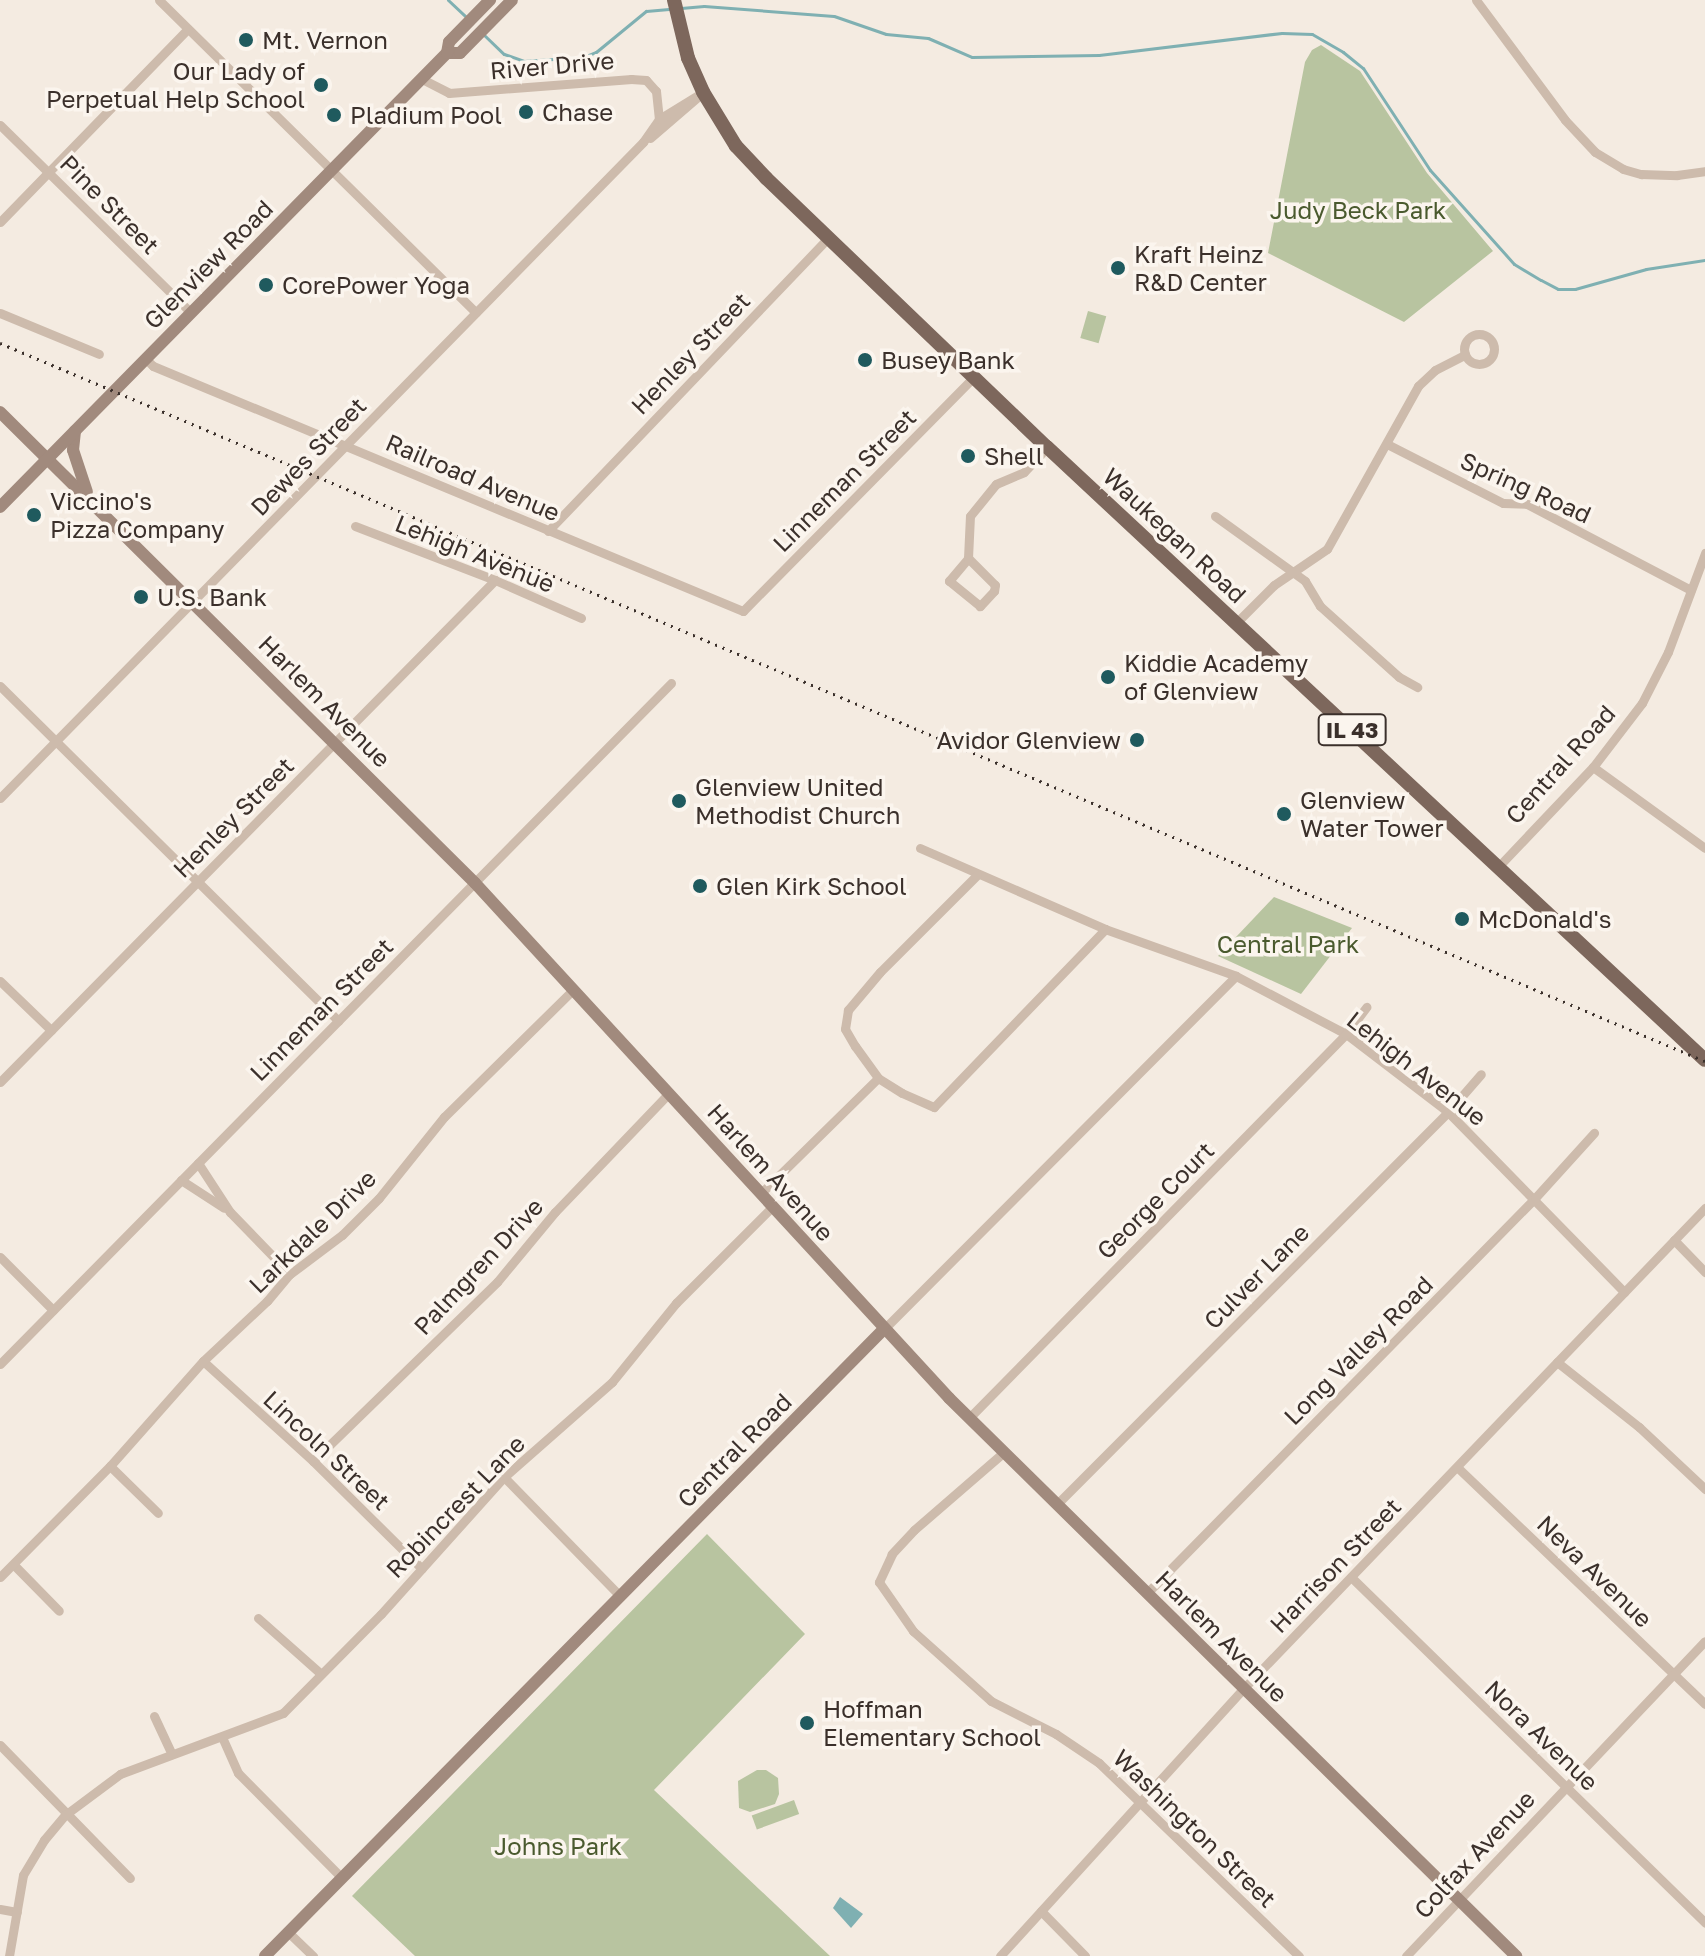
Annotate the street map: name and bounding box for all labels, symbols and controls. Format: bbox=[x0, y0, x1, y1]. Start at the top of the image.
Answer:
place label: Mt. Vernon bbox=[262, 26, 388, 54]
marker: Mt. Vernon bbox=[237, 31, 255, 49]
street label: River Drive bbox=[489, 45, 615, 85]
place label: Our Lady of Perpetual Help School bbox=[46, 57, 305, 113]
marker: Our Lady of Perpetual Help School bbox=[312, 76, 330, 94]
place label: Chase bbox=[542, 98, 613, 126]
place label: Pladium Pool bbox=[350, 101, 502, 129]
marker: Chase bbox=[517, 103, 535, 121]
marker: Pladium Pool bbox=[325, 106, 343, 124]
street label: Pine Street bbox=[55, 149, 165, 259]
street label: Glenview Road bbox=[138, 194, 278, 334]
park label: Judy Beck Park bbox=[1270, 196, 1446, 224]
place label: Kraft Heinz R&D Center bbox=[1134, 240, 1267, 296]
marker: Kraft Heinz R&D Center bbox=[1109, 259, 1127, 277]
place label: CorePower Yoga bbox=[282, 271, 470, 299]
marker: CorePower Yoga bbox=[257, 276, 275, 294]
street label: Henley Street bbox=[625, 286, 755, 420]
place label: Busey Bank bbox=[881, 346, 1015, 374]
marker: Busey Bank bbox=[856, 351, 874, 369]
street label: Dewes Street bbox=[244, 391, 372, 521]
street label: Linneman Street bbox=[767, 403, 921, 557]
street label: Railroad Avenue bbox=[382, 427, 564, 527]
place label: Shell bbox=[984, 442, 1043, 470]
street label: Spring Road bbox=[1456, 445, 1596, 529]
marker: Shell bbox=[959, 447, 977, 465]
street label: Waukegan Road bbox=[1098, 461, 1252, 609]
place label: Viccino's Pizza Company bbox=[50, 487, 224, 543]
marker: Viccino's Pizza Company bbox=[25, 506, 43, 524]
street label: Lehigh Avenue bbox=[391, 508, 559, 598]
place label: U.S. Bank bbox=[157, 583, 267, 611]
marker: U.S. Bank bbox=[132, 588, 150, 606]
street label: Harlem Avenue bbox=[253, 629, 397, 773]
place label: Kiddie Academy of Glenview bbox=[1124, 649, 1308, 705]
marker: Kiddie Academy of Glenview bbox=[1099, 668, 1117, 686]
street label: Central Road bbox=[1499, 699, 1621, 829]
road number: IL 43 bbox=[1316, 712, 1388, 748]
place label: Avidor Glenview bbox=[936, 726, 1121, 754]
marker: Avidor Glenview bbox=[1128, 731, 1146, 749]
street label: Henley Street bbox=[167, 751, 299, 883]
place label: Glenview United Methodist Church bbox=[695, 773, 900, 829]
place label: Glenview Water Tower bbox=[1300, 786, 1444, 842]
marker: Glenview United Methodist Church bbox=[670, 792, 688, 810]
marker: Glenview Water Tower bbox=[1275, 805, 1293, 823]
place label: Glen Kirk School bbox=[716, 872, 907, 900]
marker: Glen Kirk School bbox=[691, 877, 709, 895]
place label: McDonald's bbox=[1478, 905, 1611, 933]
marker: McDonald's bbox=[1453, 910, 1471, 928]
park label: Central Park bbox=[1217, 930, 1359, 958]
street label: Linneman Street bbox=[244, 932, 398, 1086]
street label: Lehigh Avenue bbox=[1342, 1005, 1492, 1131]
street label: Harlem Avenue bbox=[702, 1098, 840, 1246]
street label: George Court bbox=[1090, 1135, 1220, 1265]
street label: Larkdale Drive bbox=[243, 1163, 381, 1299]
street label: Palmgren Drive bbox=[407, 1192, 549, 1340]
street label: Culver Lane bbox=[1198, 1218, 1314, 1334]
street label: Long Valley Road bbox=[1278, 1270, 1438, 1430]
street label: Lincoln Street bbox=[258, 1384, 396, 1516]
street label: Central Road bbox=[671, 1387, 797, 1513]
street label: Robincrest Lane bbox=[380, 1429, 530, 1583]
street label: Harrison Street bbox=[1264, 1492, 1406, 1638]
street label: Neva Avenue bbox=[1532, 1509, 1658, 1633]
street label: Harlem Avenue bbox=[1150, 1564, 1294, 1708]
street label: Nora Avenue bbox=[1479, 1674, 1605, 1796]
place label: Hoffman Elementary School bbox=[823, 1695, 1041, 1751]
marker: Hoffman Elementary School bbox=[798, 1714, 816, 1732]
street label: Washington Street bbox=[1108, 1743, 1282, 1913]
street label: Colfax Avenue bbox=[1408, 1784, 1540, 1924]
park label: Johns Park bbox=[494, 1832, 622, 1860]

